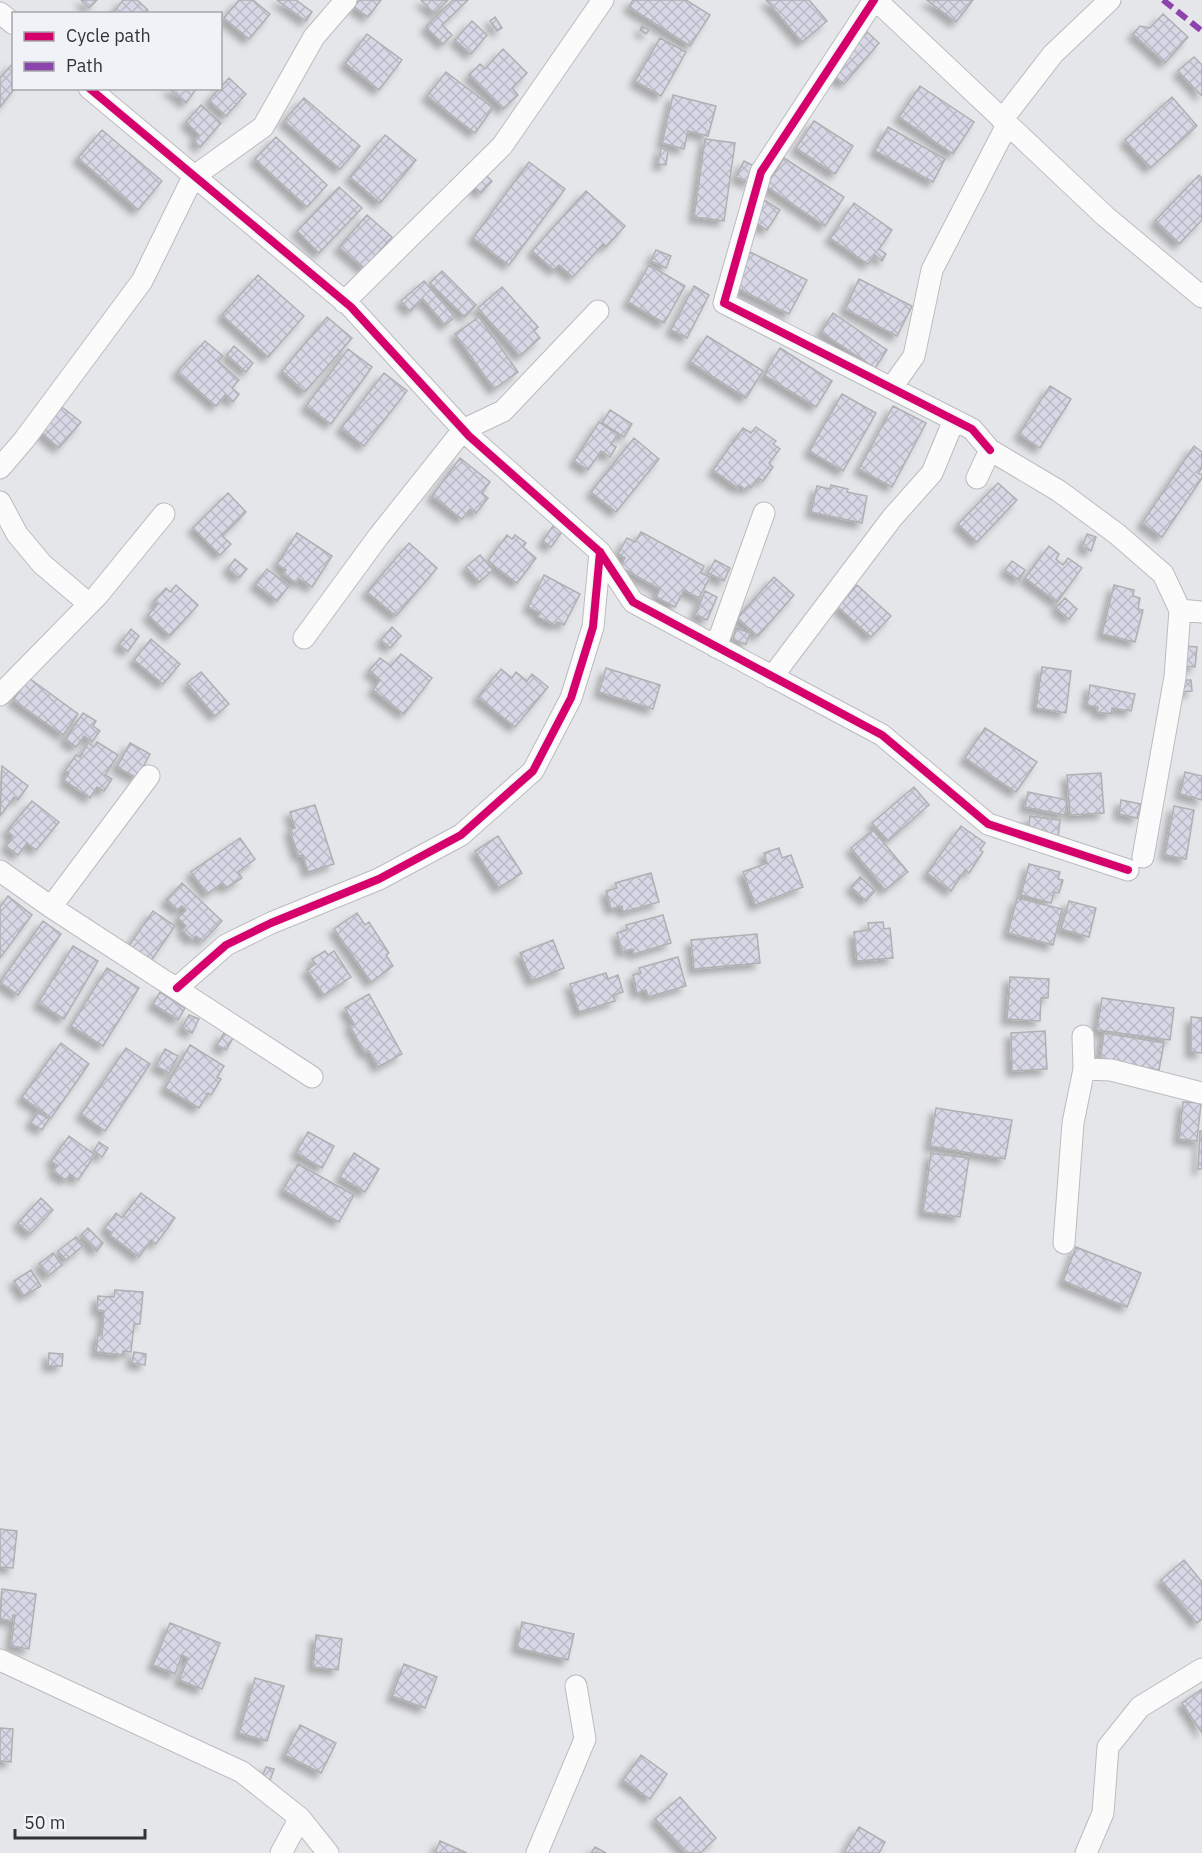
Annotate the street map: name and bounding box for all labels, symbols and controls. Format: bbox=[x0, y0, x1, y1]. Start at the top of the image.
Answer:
legend bbox=[12, 12, 222, 90]
text: Cycle path bbox=[66, 24, 151, 47]
text: Path bbox=[66, 54, 103, 77]
scale bar bbox=[15, 1802, 146, 1840]
text: 50 m bbox=[24, 1811, 66, 1834]

